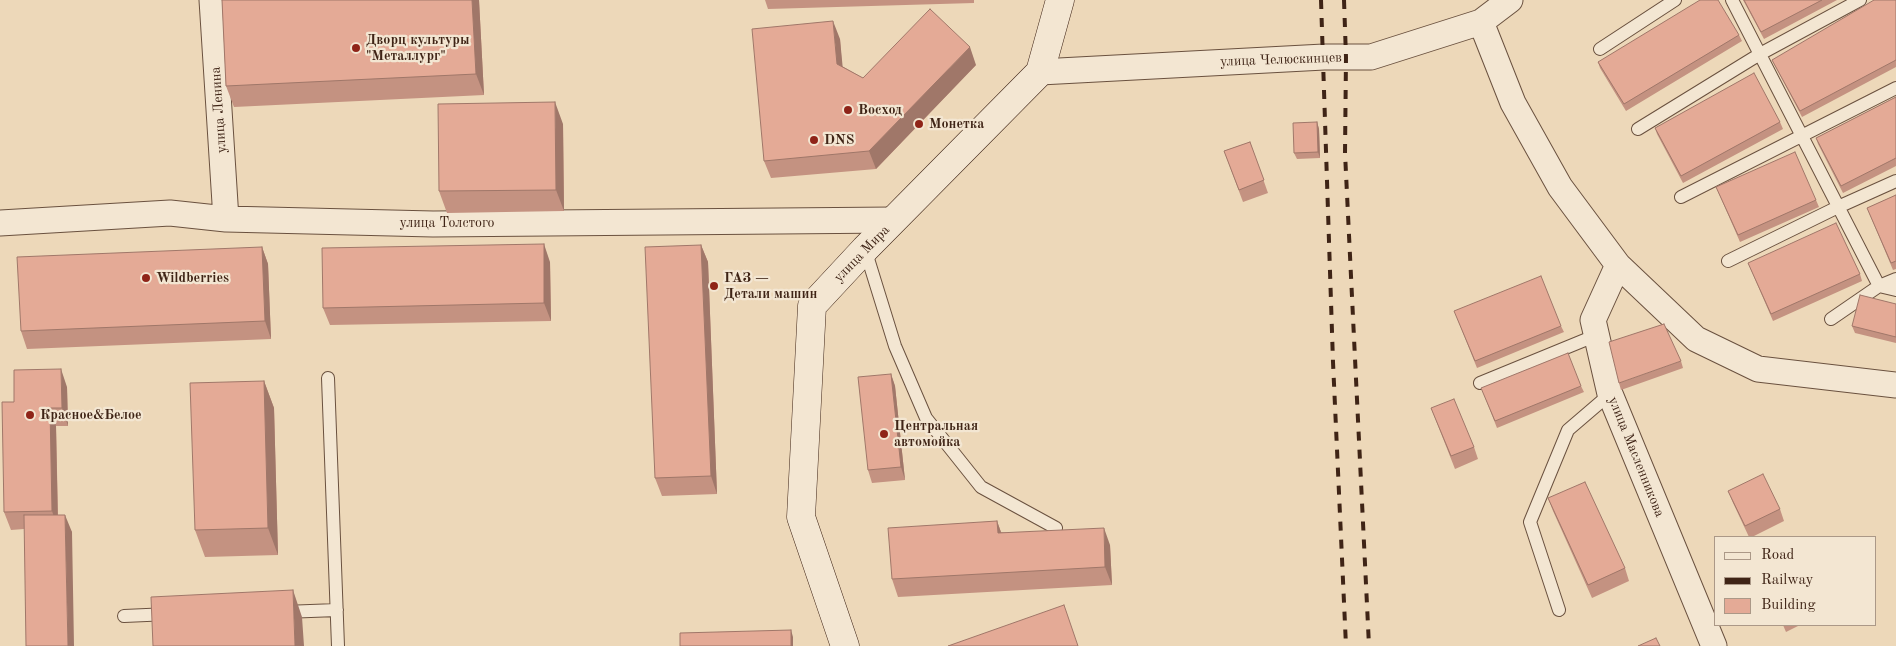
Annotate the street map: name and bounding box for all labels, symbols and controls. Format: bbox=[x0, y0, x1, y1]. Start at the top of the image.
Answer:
place label: Дворц культуры "Металлург" bbox=[366, 32, 469, 64]
marker: Дворц культуры "Металлург" bbox=[350, 42, 362, 54]
street label: улица Челюскинцев bbox=[1220, 49, 1342, 71]
street label: улица Ленина bbox=[208, 66, 230, 154]
place label: Восход bbox=[858, 102, 902, 118]
marker: Восход bbox=[842, 104, 854, 116]
place label: Монетка bbox=[929, 116, 984, 132]
marker: Монетка bbox=[913, 118, 925, 130]
place label: DNS bbox=[824, 132, 854, 148]
marker: DNS bbox=[808, 134, 820, 146]
street label: улица Толстого bbox=[400, 215, 494, 231]
street label: улица Мира bbox=[831, 222, 893, 286]
place label: Wildberries bbox=[156, 270, 229, 286]
place label: ГАЗ — Детали машин bbox=[724, 270, 817, 302]
marker: Wildberries bbox=[140, 272, 152, 284]
marker: ГАЗ — Детали машин bbox=[708, 280, 720, 292]
street label: улица Масленникова bbox=[1604, 394, 1668, 520]
place label: Красное&Белое bbox=[40, 407, 142, 423]
marker: Красное&Белое bbox=[24, 409, 36, 421]
place label: Центральная автомойка bbox=[894, 418, 978, 451]
marker: Центральная автомойка bbox=[878, 428, 890, 440]
legend bbox=[1714, 536, 1876, 626]
text: Road bbox=[1761, 548, 1794, 563]
text: Railway bbox=[1761, 573, 1814, 588]
text: Building bbox=[1761, 598, 1816, 613]

